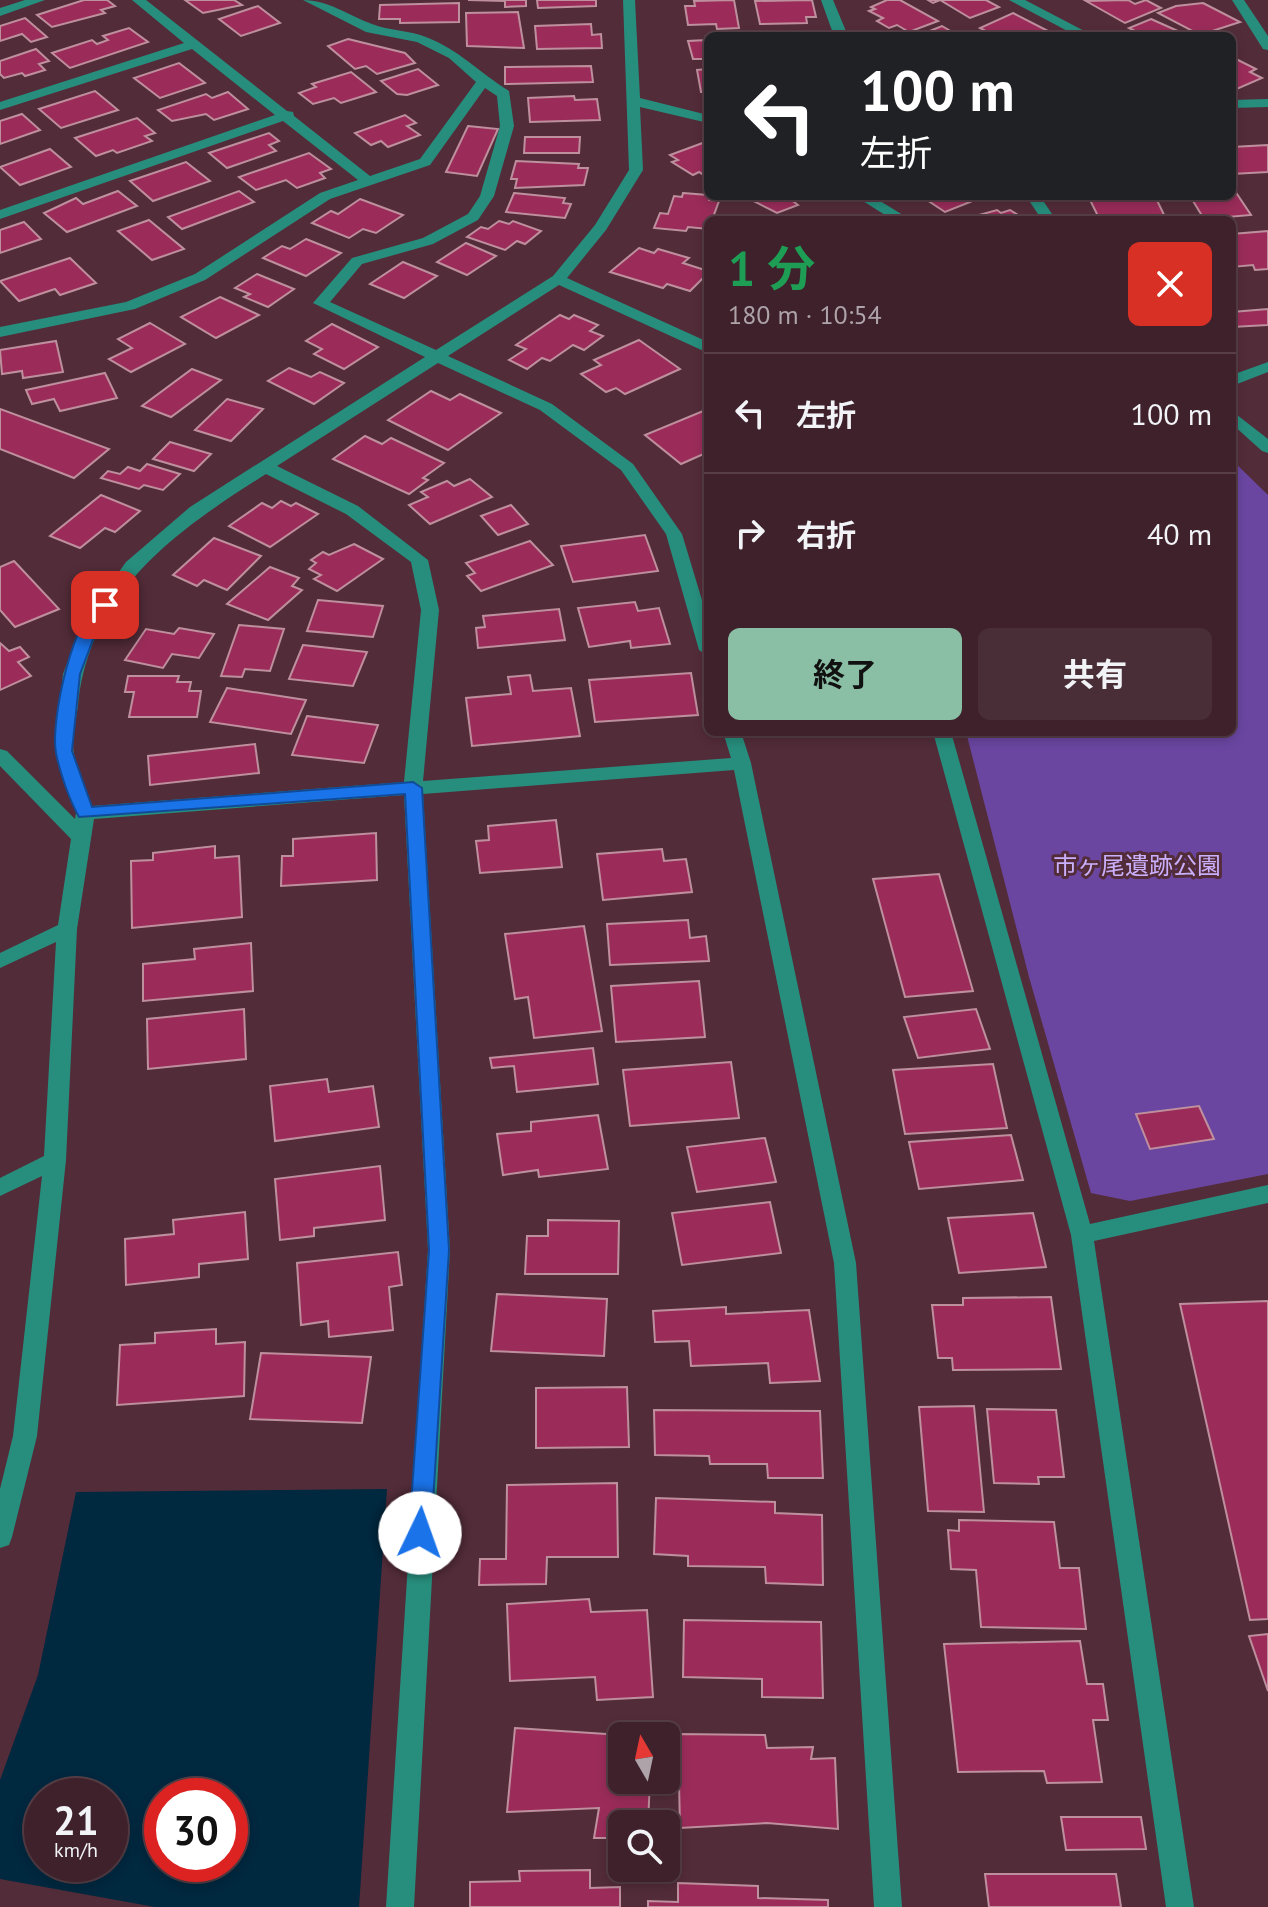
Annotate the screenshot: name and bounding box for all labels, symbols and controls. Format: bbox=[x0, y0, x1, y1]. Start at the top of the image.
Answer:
text: 100 m bbox=[860, 54, 1015, 126]
icon: left bbox=[728, 64, 832, 168]
text: 左折 bbox=[860, 129, 932, 176]
text: 1 分 bbox=[728, 237, 815, 299]
button: close bbox=[1128, 242, 1212, 326]
text: 180 m · 10:54 bbox=[728, 298, 882, 331]
icon: left bbox=[728, 391, 772, 435]
text: 100 m bbox=[1131, 394, 1212, 433]
text: 左折 bbox=[796, 395, 856, 434]
icon: right bbox=[728, 511, 772, 555]
text: 40 m bbox=[1147, 514, 1212, 553]
text: 右折 bbox=[796, 515, 856, 554]
pin bbox=[71, 571, 139, 639]
icon: arrive bbox=[83, 583, 127, 627]
button: 終了 bbox=[728, 628, 962, 720]
button: 共有 bbox=[978, 628, 1212, 720]
park label: 市ヶ尾遺跡公園 bbox=[1053, 850, 1221, 881]
position arrow bbox=[378, 1491, 462, 1575]
north arrow bbox=[608, 1722, 680, 1794]
map controls bbox=[608, 1722, 680, 1882]
speed limit sign: 30 bbox=[144, 1778, 248, 1882]
text: 21 bbox=[53, 1794, 99, 1846]
button: search bbox=[608, 1810, 680, 1882]
text: km/h bbox=[54, 1837, 98, 1863]

